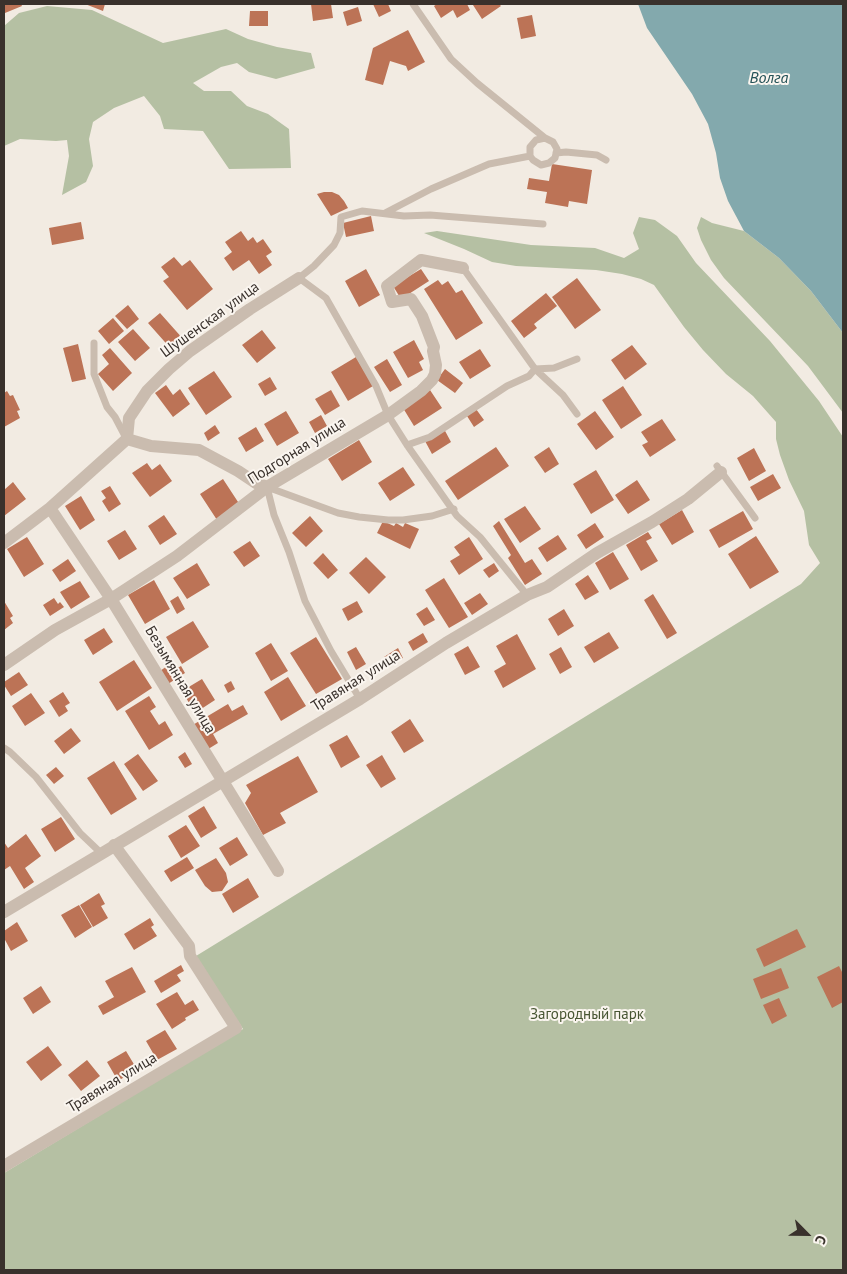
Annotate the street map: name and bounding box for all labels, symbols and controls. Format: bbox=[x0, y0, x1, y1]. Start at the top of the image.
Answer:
water label: Волга bbox=[750, 68, 788, 88]
street label: Шушенская улица bbox=[157, 278, 263, 362]
street label: Подгорная улица bbox=[245, 414, 349, 488]
street label: Безымянная улица bbox=[141, 623, 219, 737]
street label: Травяная улица bbox=[308, 646, 404, 716]
park label: Загородный парк bbox=[530, 1006, 644, 1024]
street label: Травяная улица bbox=[64, 1049, 160, 1117]
north arrow bbox=[782, 1209, 832, 1259]
text: С bbox=[811, 1233, 831, 1247]

